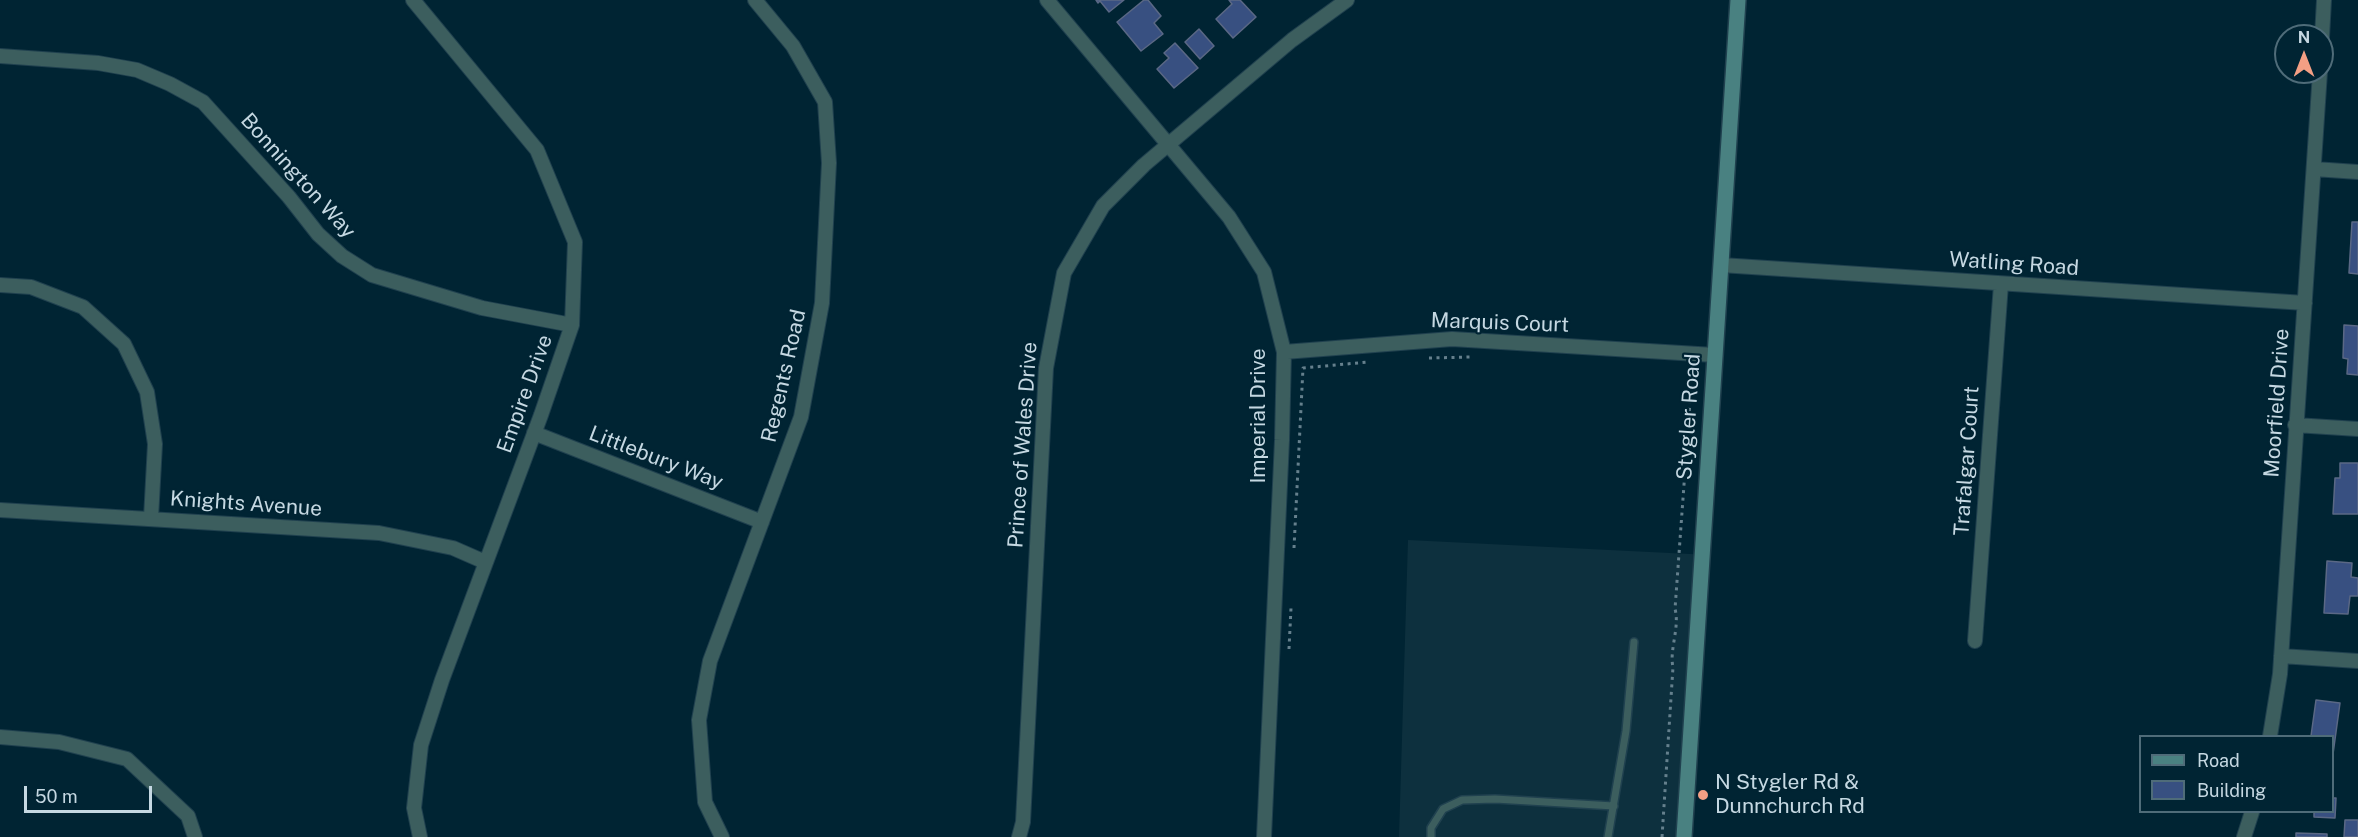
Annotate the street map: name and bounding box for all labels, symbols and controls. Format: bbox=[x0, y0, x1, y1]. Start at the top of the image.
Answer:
north arrow bbox=[2274, 24, 2334, 84]
text: N bbox=[2298, 28, 2310, 47]
street label: Bonnington Way bbox=[235, 108, 361, 244]
street label: Watling Road bbox=[1948, 247, 2080, 281]
street label: Regents Road bbox=[756, 307, 812, 445]
street label: Marquis Court bbox=[1430, 308, 1570, 338]
street label: Moorfield Drive bbox=[2259, 328, 2295, 478]
street label: Empire Drive bbox=[492, 331, 558, 457]
street label: Prince of Wales Drive bbox=[1003, 341, 1043, 549]
street label: Imperial Drive bbox=[1246, 348, 1272, 484]
street label: Stygler Road bbox=[1672, 353, 1706, 481]
street label: Trafalgar Court bbox=[1949, 385, 1985, 537]
street label: Littlebury Way bbox=[585, 421, 727, 495]
street label: Knights Avenue bbox=[169, 486, 323, 522]
legend bbox=[2139, 735, 2334, 813]
text: Road bbox=[2197, 750, 2240, 771]
place label: N Stygler Rd & Dunnchurch Rd bbox=[1715, 770, 1865, 820]
scale bar bbox=[27, 774, 154, 812]
text: Building bbox=[2197, 780, 2266, 801]
text: 50 m bbox=[35, 786, 78, 807]
marker: N Stygler Rd & Dunnchurch Rd bbox=[1696, 788, 1710, 802]

